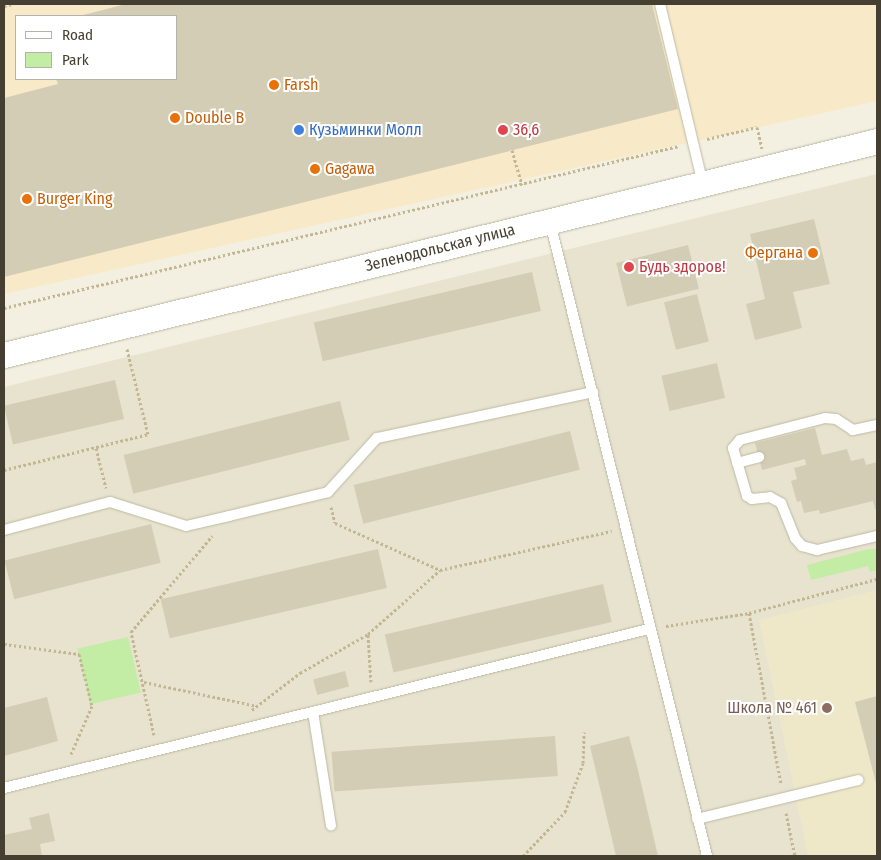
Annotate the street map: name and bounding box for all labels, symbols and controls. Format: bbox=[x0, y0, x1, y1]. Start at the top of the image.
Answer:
legend bbox=[15, 15, 178, 80]
text: Road bbox=[62, 26, 93, 44]
text: Park bbox=[62, 51, 89, 69]
place label: Farsh bbox=[284, 75, 319, 95]
marker: Farsh bbox=[268, 79, 280, 91]
place label: Double B bbox=[185, 108, 244, 128]
marker: Double B bbox=[169, 112, 181, 124]
place label: Кузьминки Молл bbox=[309, 120, 422, 140]
place label: 36,6 bbox=[513, 120, 539, 140]
marker: Кузьминки Молл bbox=[293, 124, 305, 136]
marker: 36,6 bbox=[497, 124, 509, 136]
place label: Gagawa bbox=[325, 159, 375, 179]
marker: Gagawa bbox=[309, 163, 321, 175]
place label: Burger King bbox=[37, 189, 112, 209]
marker: Burger King bbox=[21, 193, 33, 205]
street label: Зеленодольская улица bbox=[363, 220, 517, 276]
place label: Фергана bbox=[745, 243, 803, 263]
marker: Фергана bbox=[807, 247, 819, 259]
place label: Будь здоров! bbox=[639, 257, 726, 277]
marker: Будь здоров! bbox=[623, 261, 635, 273]
place label: Школа № 461 bbox=[727, 698, 817, 718]
marker: Школа № 461 bbox=[821, 702, 833, 714]

